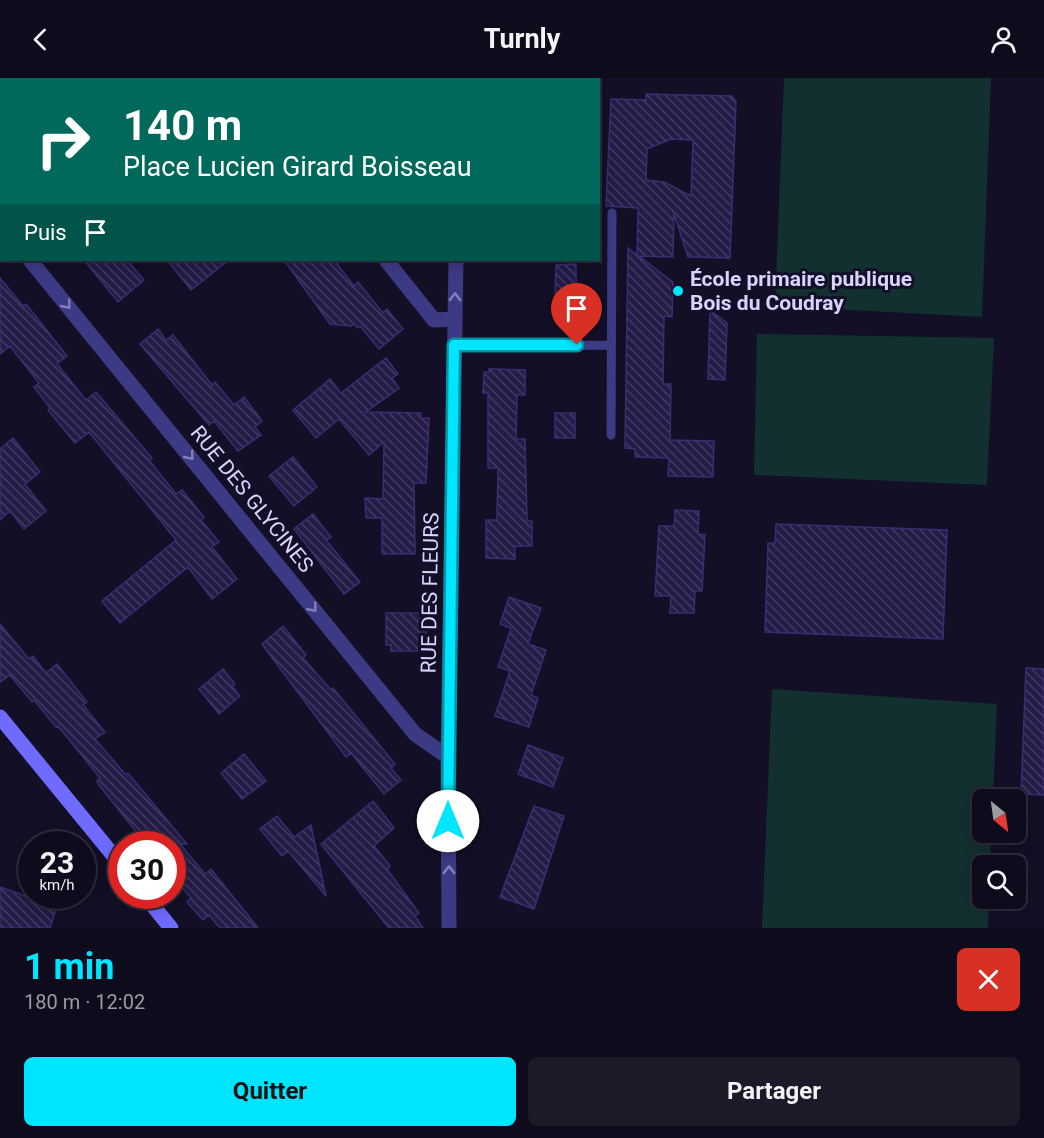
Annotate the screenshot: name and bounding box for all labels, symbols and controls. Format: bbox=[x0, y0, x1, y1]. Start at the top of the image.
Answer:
icon: back bbox=[24, 23, 57, 56]
text: Turnly bbox=[484, 23, 560, 55]
icon: person bbox=[987, 23, 1020, 56]
text: 140 m bbox=[123, 101, 242, 150]
icon: right bbox=[24, 102, 102, 180]
text: Place Lucien Girard Boisseau bbox=[123, 151, 472, 183]
icon: arrive bbox=[79, 216, 112, 249]
text: Puis bbox=[24, 220, 67, 245]
place label: École primaire publique Bois du Coudray bbox=[690, 267, 912, 315]
pin bbox=[551, 283, 602, 345]
marker: École primaire publique Bois du Coudray bbox=[671, 284, 685, 298]
one-way arrow bbox=[449, 292, 461, 301]
icon: arrive bbox=[560, 292, 593, 325]
one-way arrow bbox=[60, 298, 71, 309]
street label: RUE DES GLYCINES bbox=[186, 421, 318, 577]
one-way arrow bbox=[182, 450, 193, 461]
street label: RUE DES FLEURS bbox=[417, 512, 443, 674]
one-way arrow bbox=[305, 601, 316, 612]
position arrow bbox=[416, 789, 480, 853]
north arrow bbox=[972, 789, 1026, 843]
map controls bbox=[972, 789, 1026, 909]
speed limit sign: 30 bbox=[108, 831, 186, 909]
text: 23 bbox=[40, 845, 74, 880]
button: search bbox=[972, 855, 1026, 909]
one-way arrow bbox=[443, 865, 455, 874]
text: km/h bbox=[39, 876, 75, 894]
text: 1 min bbox=[24, 946, 115, 988]
button: close bbox=[957, 948, 1020, 1011]
text: 180 m · 12:02 bbox=[24, 990, 145, 1014]
button: Quitter bbox=[24, 1057, 516, 1126]
button: Partager bbox=[528, 1057, 1020, 1126]

